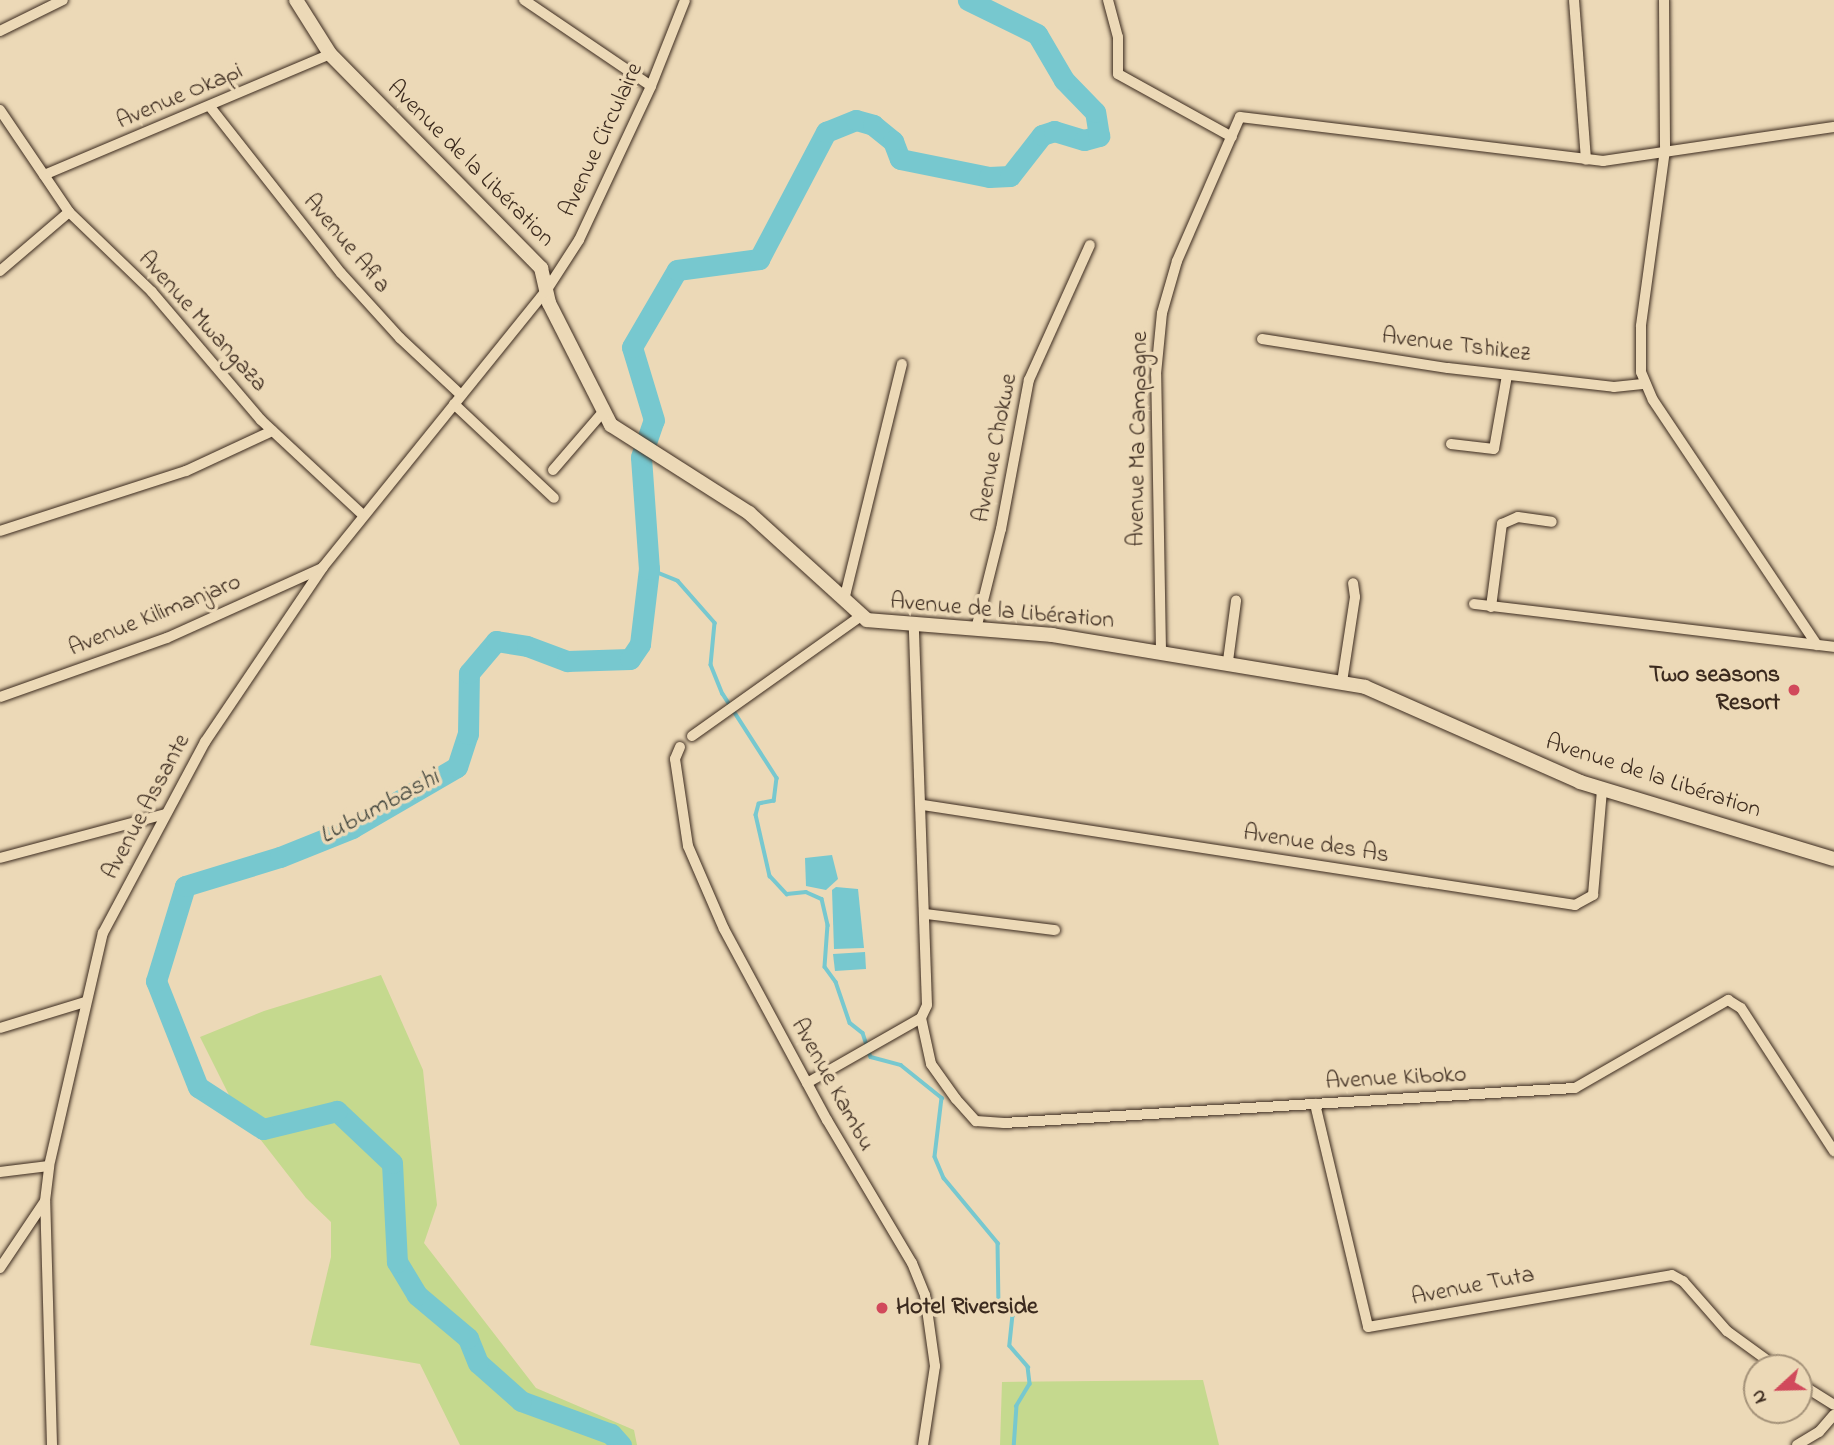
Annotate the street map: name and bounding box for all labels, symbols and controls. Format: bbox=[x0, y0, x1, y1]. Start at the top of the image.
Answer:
street label: Avenue Okapi bbox=[113, 57, 247, 137]
street label: Avenue Circulaire bbox=[554, 58, 650, 222]
street label: Avenue de la Libération bbox=[380, 74, 560, 254]
street label: Avenue Afia bbox=[296, 188, 396, 300]
street label: Avenue Mwangaza bbox=[131, 246, 273, 398]
street label: Avenue Tshikez bbox=[1380, 323, 1532, 369]
street label: Avenue Ma Campagne bbox=[1123, 331, 1155, 547]
street label: Avenue Chokwe bbox=[967, 371, 1025, 525]
street label: Avenue Kilimanjaro bbox=[65, 568, 245, 664]
street label: Avenue de la Libération bbox=[889, 588, 1115, 636]
place label: Two seasons Resort bbox=[1649, 662, 1780, 718]
marker: Two seasons Resort bbox=[1786, 682, 1802, 698]
street label: Avenue Assante bbox=[97, 729, 197, 885]
street label: Avenue de la Libération bbox=[1542, 729, 1764, 825]
water label: Lubumbashi bbox=[315, 763, 445, 853]
street label: Avenue des As bbox=[1241, 819, 1391, 871]
street label: Avenue Kambu bbox=[784, 1014, 880, 1156]
street label: Avenue Kiboko bbox=[1325, 1061, 1467, 1097]
street label: Avenue Tuta bbox=[1409, 1261, 1537, 1313]
place label: Hotel Riverside bbox=[896, 1294, 1038, 1322]
marker: Hotel Riverside bbox=[874, 1300, 890, 1316]
north arrow bbox=[1743, 1354, 1813, 1424]
text: N bbox=[1745, 1385, 1775, 1407]

